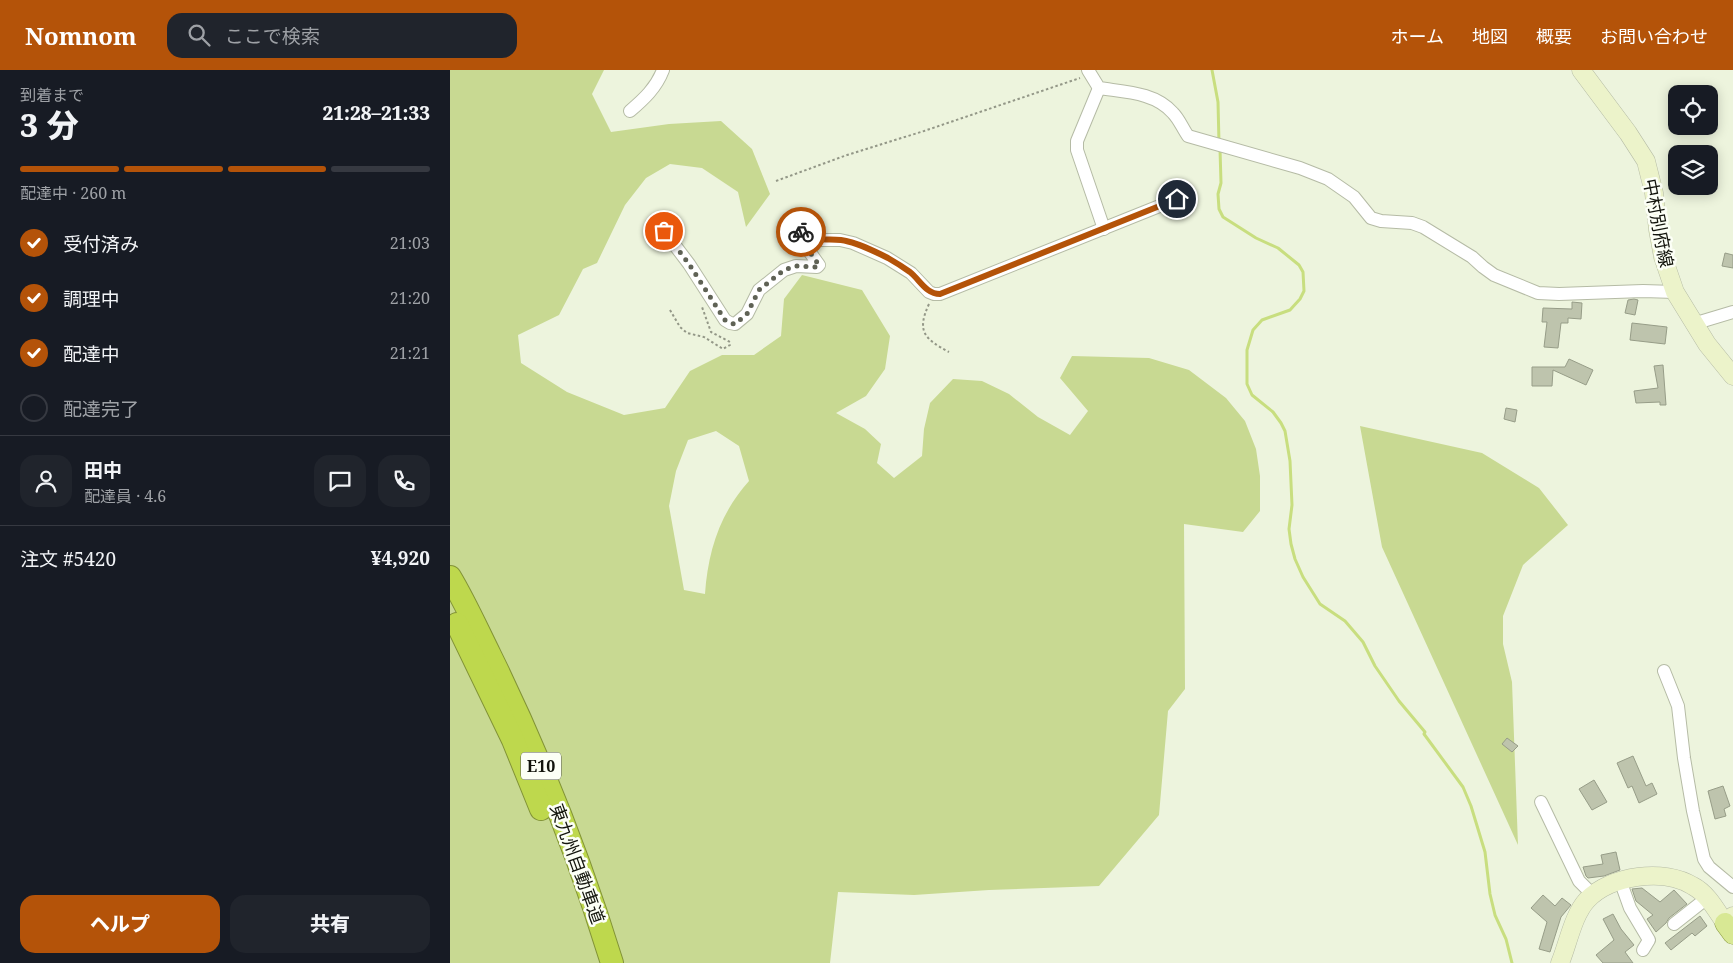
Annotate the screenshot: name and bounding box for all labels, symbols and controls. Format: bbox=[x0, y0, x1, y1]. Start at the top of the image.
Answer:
search box bbox=[167, 13, 517, 58]
text: Nomnom bbox=[25, 19, 137, 52]
icon: search bbox=[185, 21, 213, 49]
text: ここで検索 bbox=[225, 23, 320, 49]
text: ホーム bbox=[1391, 24, 1444, 48]
text: 地図 bbox=[1472, 24, 1508, 48]
text: 概要 bbox=[1536, 24, 1572, 48]
text: お問い合わせ bbox=[1600, 24, 1708, 48]
text: 到着まで bbox=[20, 84, 84, 106]
map controls bbox=[1668, 85, 1718, 195]
button: locate bbox=[1668, 85, 1718, 135]
text: 21:28–21:33 bbox=[322, 100, 430, 126]
text: 3 分 bbox=[20, 103, 78, 146]
button: layers bbox=[1668, 145, 1718, 195]
street label: 中村別府線 bbox=[1639, 176, 1679, 269]
pin bbox=[1156, 178, 1198, 220]
text: 配達中 · 260 m bbox=[20, 182, 126, 204]
icon: home bbox=[1163, 185, 1191, 213]
courier bbox=[776, 207, 826, 257]
pin bbox=[643, 210, 685, 252]
icon: bag bbox=[650, 217, 678, 245]
icon: bike bbox=[787, 218, 815, 246]
icon: check bbox=[20, 229, 48, 257]
text: 受付済み bbox=[63, 231, 139, 257]
text: 21:03 bbox=[390, 232, 430, 254]
icon: check bbox=[20, 284, 48, 312]
text: 調理中 bbox=[63, 286, 120, 312]
text: 21:20 bbox=[390, 287, 430, 309]
icon: check bbox=[20, 339, 48, 367]
text: 配達中 bbox=[63, 341, 120, 367]
text: 21:21 bbox=[390, 342, 430, 364]
text: 配達完了 bbox=[63, 396, 139, 422]
button: person bbox=[20, 455, 72, 507]
button: chat bbox=[314, 455, 366, 507]
button: phone bbox=[378, 455, 430, 507]
text: 田中 bbox=[84, 457, 122, 483]
text: 配達員 · 4.6 bbox=[84, 485, 166, 507]
text: ¥4,920 bbox=[371, 545, 430, 571]
text: 注文 #5420 bbox=[20, 546, 116, 572]
road number: E10 bbox=[521, 752, 561, 779]
street label: 東九州自動車道 bbox=[545, 800, 611, 927]
button: ヘルプ bbox=[20, 895, 220, 953]
button: 共有 bbox=[230, 895, 430, 953]

